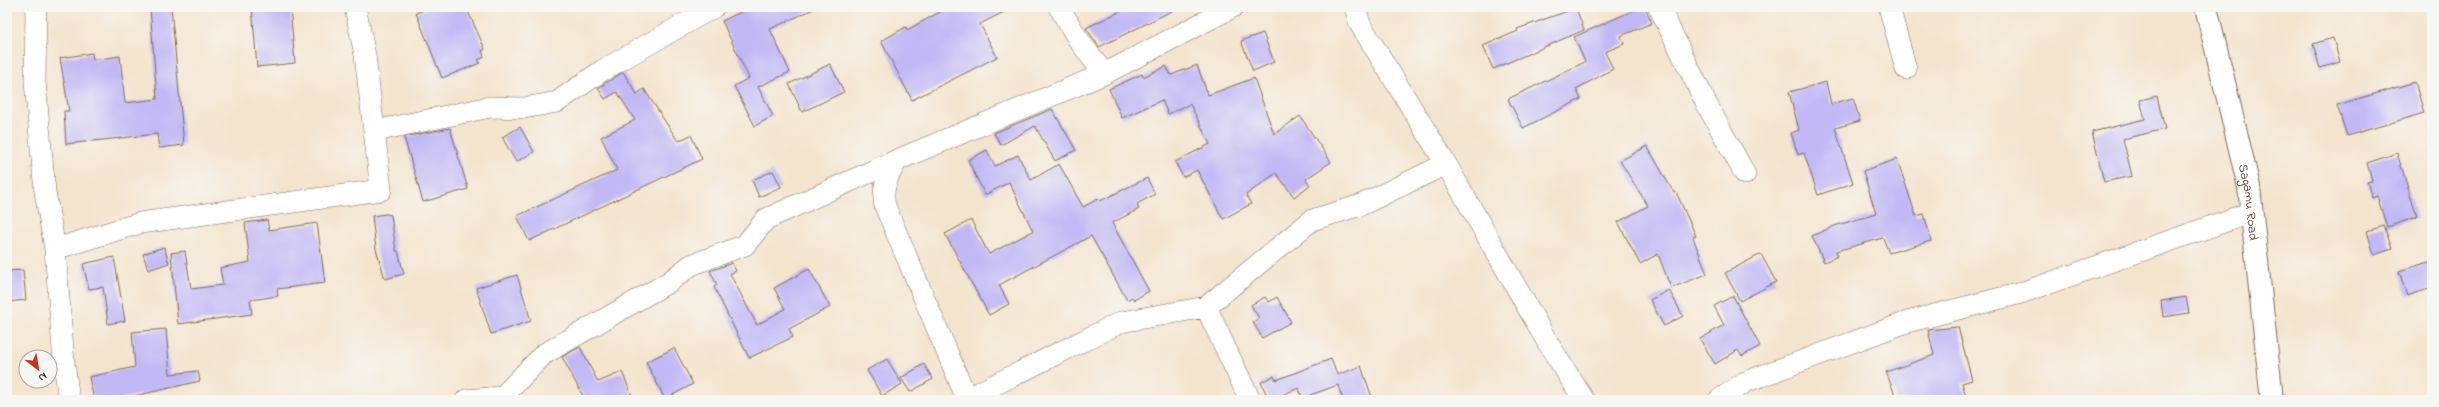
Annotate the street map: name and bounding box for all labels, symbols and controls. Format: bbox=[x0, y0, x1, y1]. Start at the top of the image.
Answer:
street label: Sagamu Road bbox=[2233, 162, 2263, 242]
north arrow bbox=[18, 349, 58, 389]
text: N bbox=[35, 368, 50, 385]

